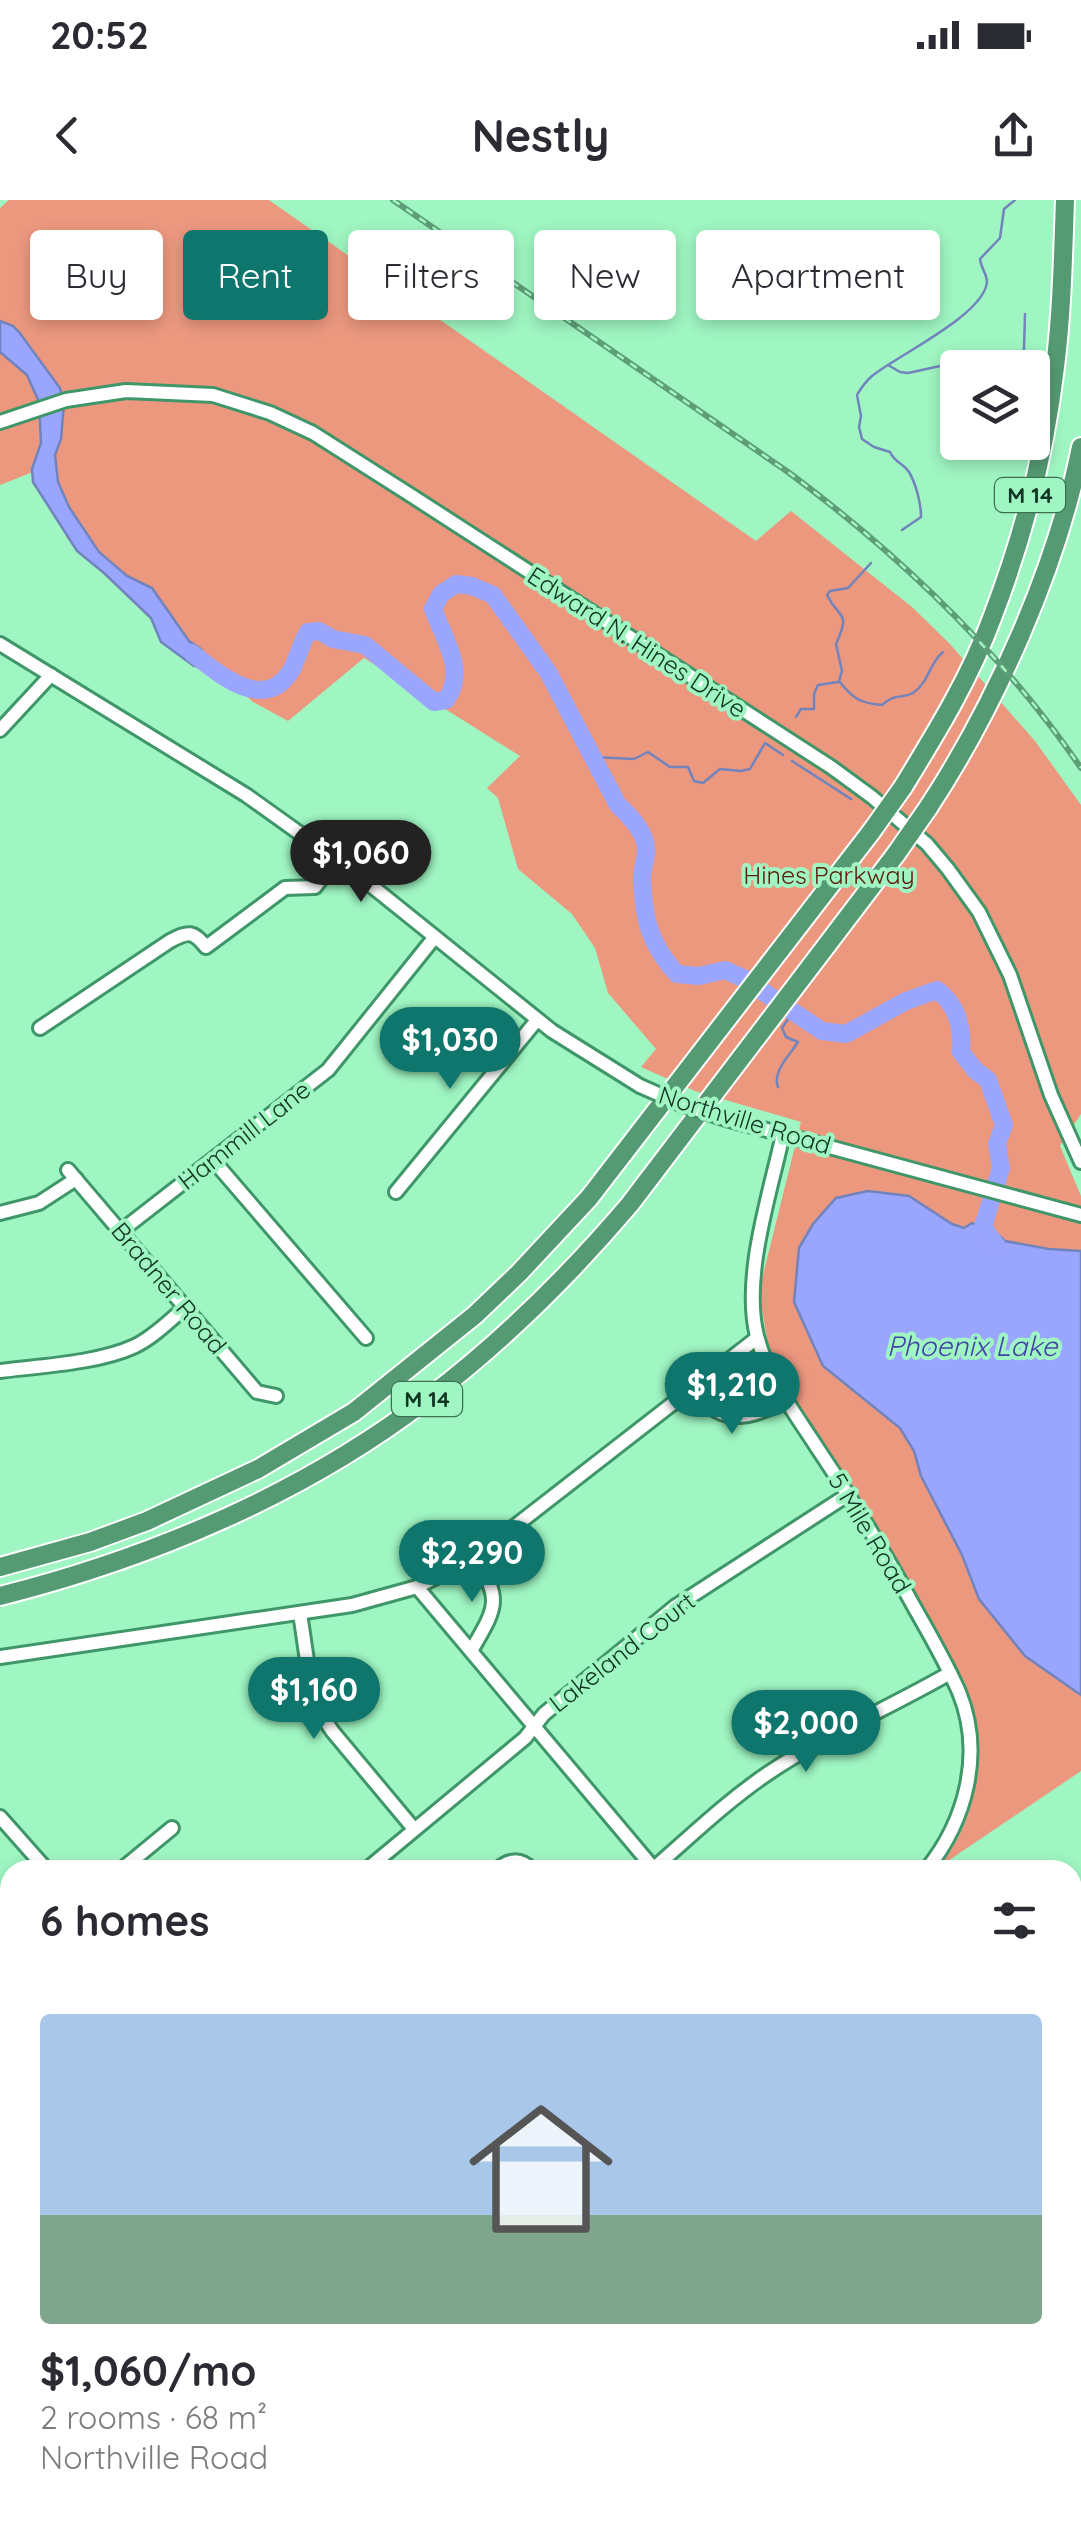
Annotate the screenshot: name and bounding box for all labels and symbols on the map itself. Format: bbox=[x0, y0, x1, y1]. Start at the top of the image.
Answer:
road number: M 14 bbox=[995, 478, 1065, 512]
street label: Edward N. Hines Drive bbox=[522, 559, 752, 724]
pin: $1,060 bbox=[280, 820, 442, 905]
park label: Hines Parkway bbox=[743, 859, 915, 890]
pin: $1,030 bbox=[369, 1007, 531, 1092]
street label: Hammill Lane bbox=[171, 1073, 316, 1196]
street label: Northville Road bbox=[655, 1079, 835, 1160]
street label: Bradner Road bbox=[105, 1215, 234, 1360]
water label: Phoenix Lake bbox=[887, 1328, 1059, 1363]
pin: $1,210 bbox=[651, 1352, 813, 1437]
road number: M 14 bbox=[392, 1382, 462, 1416]
street label: 5 Mile Road bbox=[822, 1467, 918, 1599]
pin: $2,290 bbox=[391, 1520, 553, 1605]
street label: Lakeland Court bbox=[543, 1585, 701, 1718]
pin: $1,160 bbox=[233, 1657, 395, 1742]
pin: $2,000 bbox=[725, 1690, 887, 1775]

